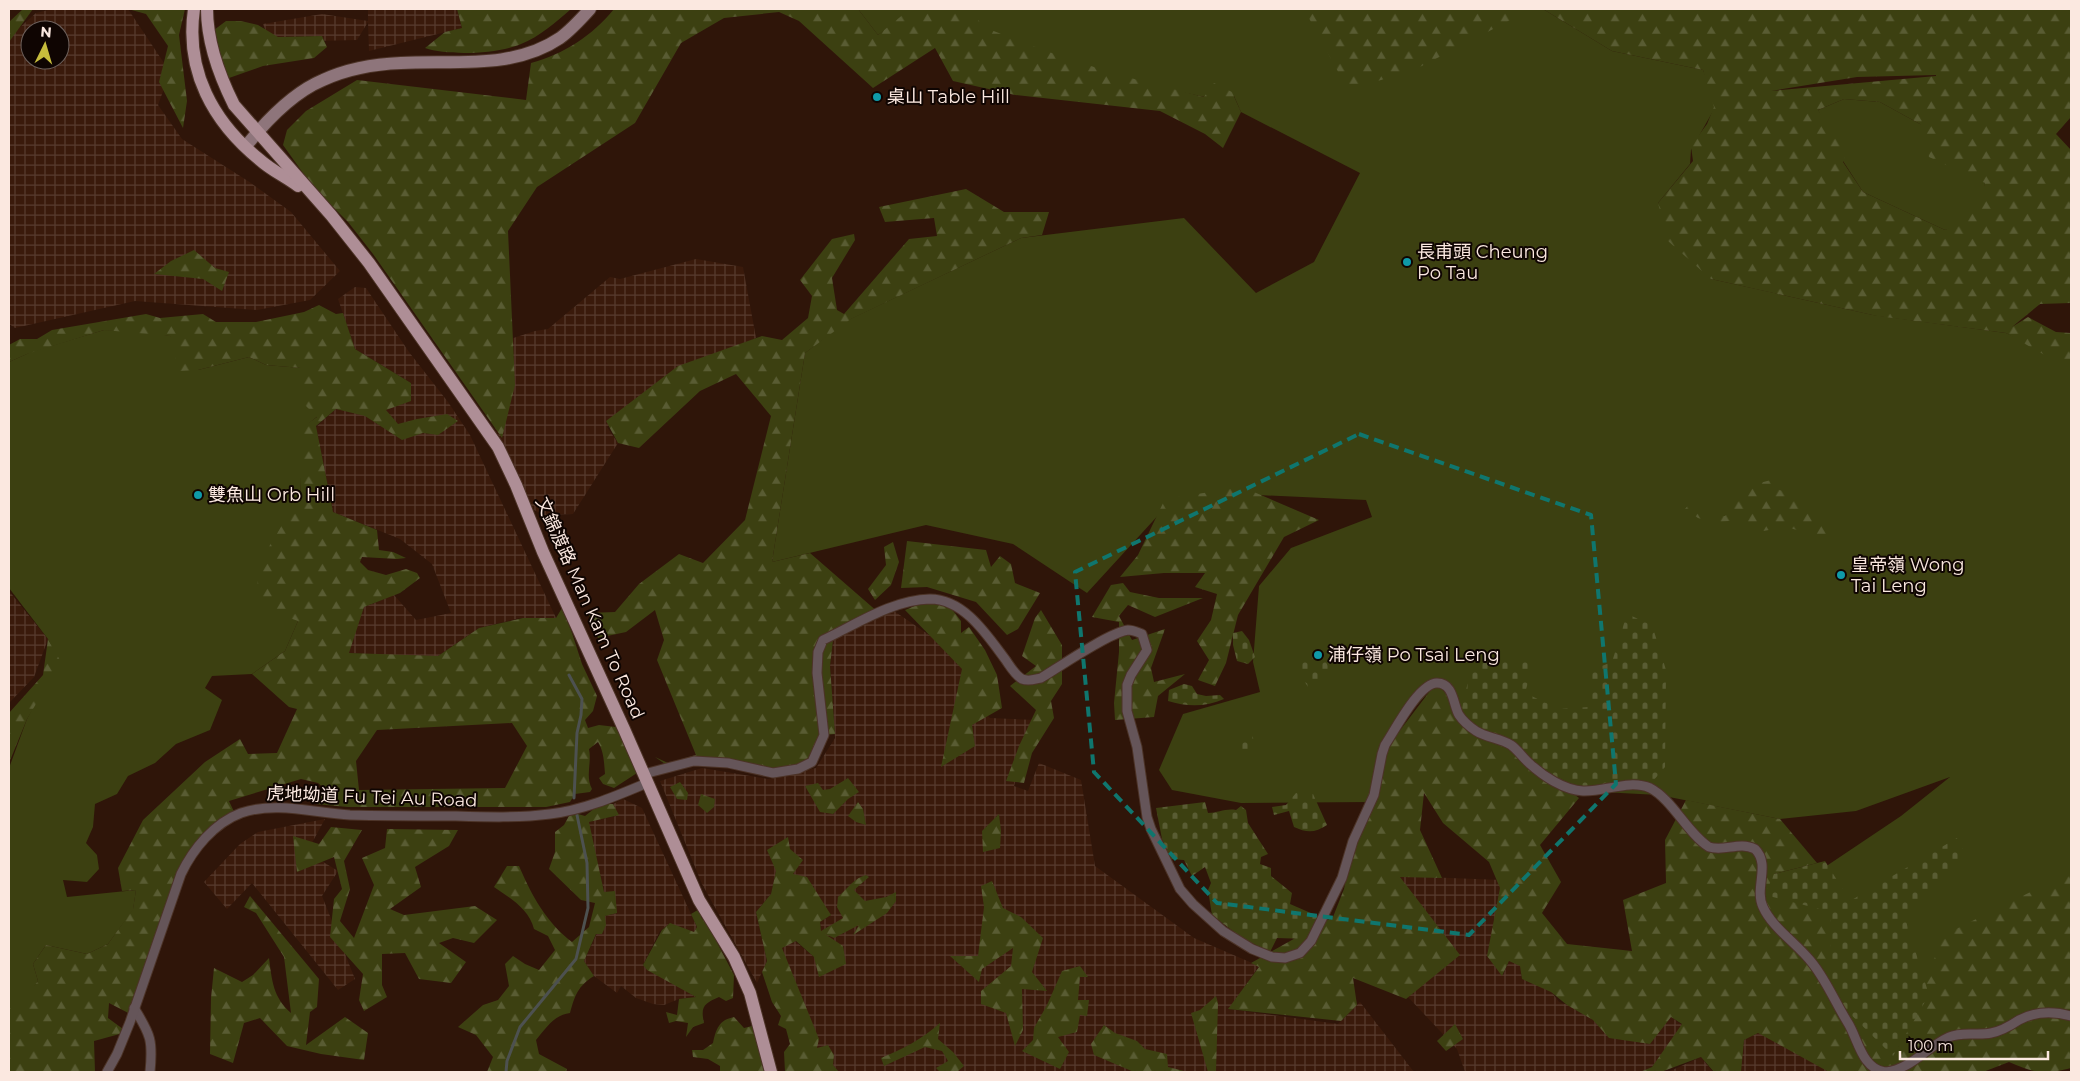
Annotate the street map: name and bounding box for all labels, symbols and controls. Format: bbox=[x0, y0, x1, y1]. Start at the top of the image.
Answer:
north arrow bbox=[20, 20, 70, 70]
text: N bbox=[40, 23, 53, 42]
place label: 桌山 Table Hill bbox=[887, 86, 1010, 108]
marker: 桌山 Table Hill bbox=[871, 91, 883, 103]
place label: 長甫頭 Cheung Po Tau bbox=[1417, 241, 1548, 284]
marker: 長甫頭 Cheung Po Tau bbox=[1401, 256, 1413, 268]
place label: 雙魚山 Orb Hill bbox=[208, 484, 335, 506]
marker: 雙魚山 Orb Hill bbox=[192, 489, 204, 501]
street label: 文錦渡路 Man Kam To Road bbox=[531, 494, 649, 722]
place label: 皇帝嶺 Wong Tai Leng bbox=[1851, 554, 1965, 597]
marker: 皇帝嶺 Wong Tai Leng bbox=[1835, 569, 1847, 581]
place label: 浦仔嶺 Po Tsai Leng bbox=[1328, 644, 1500, 666]
marker: 浦仔嶺 Po Tsai Leng bbox=[1312, 649, 1324, 661]
street label: 虎地坳道 Fu Tei Au Road bbox=[266, 782, 478, 812]
scale bar bbox=[1900, 1028, 2048, 1060]
text: 100 m bbox=[1908, 1036, 1953, 1055]

